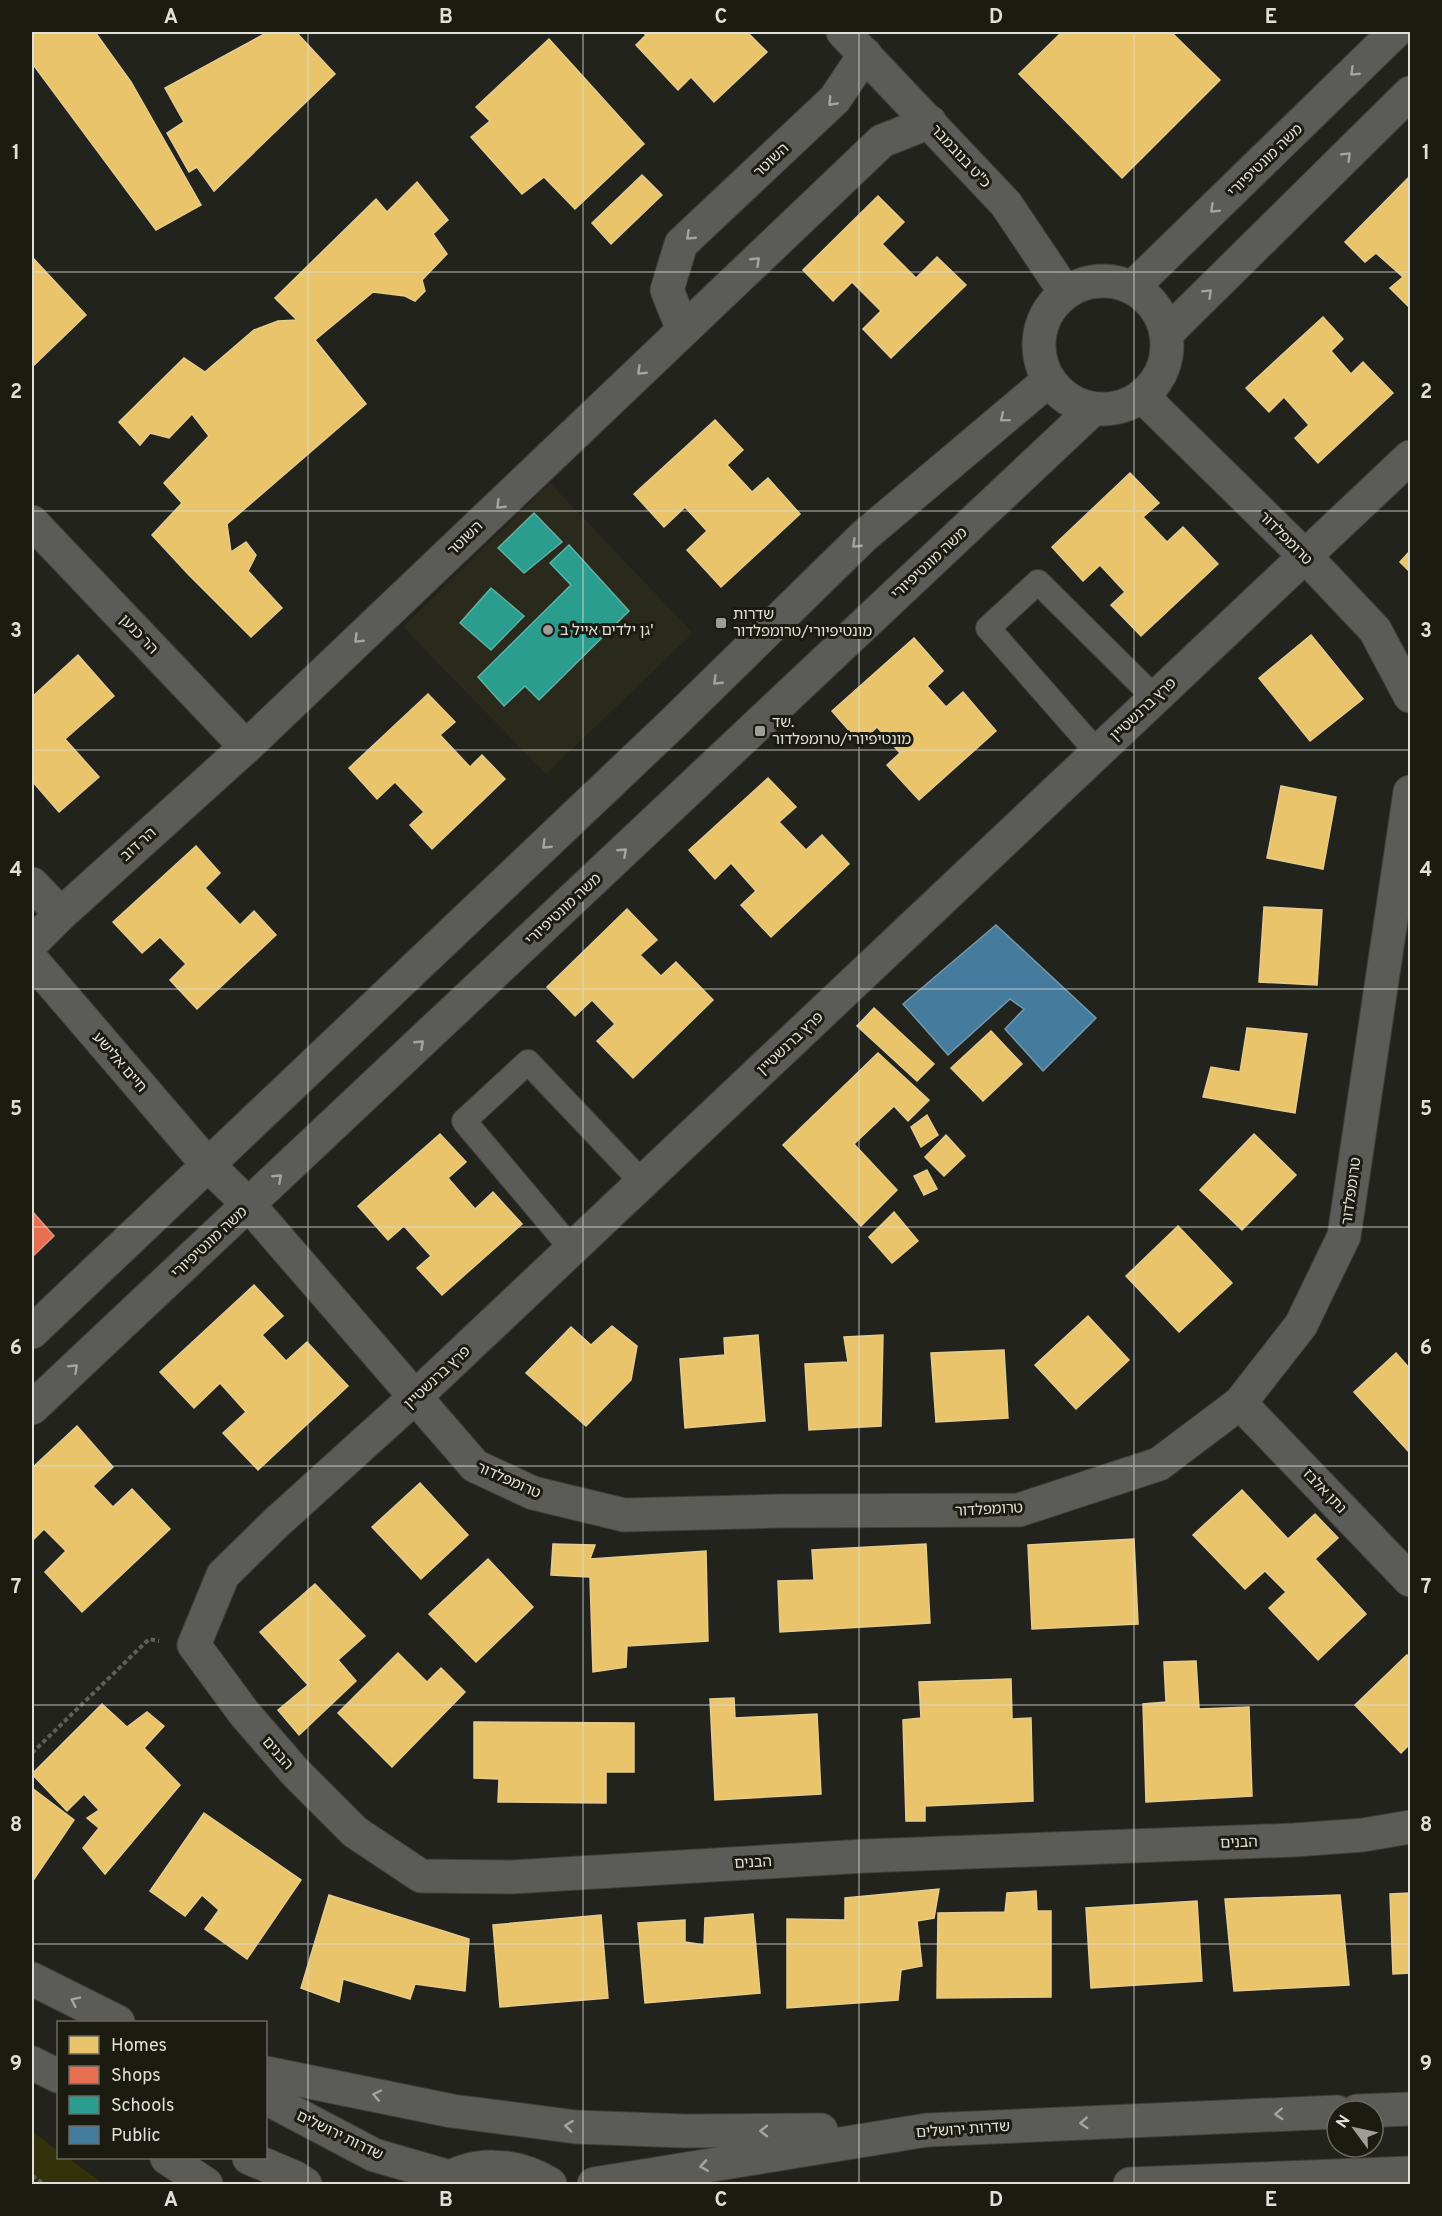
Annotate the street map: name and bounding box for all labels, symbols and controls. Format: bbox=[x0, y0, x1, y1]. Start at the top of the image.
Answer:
text: A bbox=[164, 5, 178, 31]
text: B bbox=[439, 5, 453, 31]
text: C bbox=[715, 5, 727, 31]
text: D bbox=[989, 5, 1003, 31]
text: E bbox=[1265, 5, 1277, 31]
one-way arrow bbox=[1350, 65, 1361, 76]
one-way arrow bbox=[828, 95, 839, 106]
street label: משה מונטיפיורי bbox=[1224, 120, 1308, 202]
street label: כ"ט בנובמבר bbox=[926, 121, 994, 193]
street label: השוטר bbox=[750, 140, 794, 182]
text: 1 bbox=[12, 141, 20, 167]
text: 1 bbox=[1422, 141, 1430, 167]
one-way arrow bbox=[1340, 152, 1350, 163]
one-way arrow bbox=[1211, 201, 1222, 212]
one-way arrow bbox=[686, 229, 696, 240]
one-way arrow bbox=[749, 257, 760, 268]
one-way arrow bbox=[1200, 289, 1211, 300]
one-way arrow bbox=[637, 363, 648, 374]
text: 2 bbox=[10, 380, 22, 406]
text: 2 bbox=[1420, 380, 1432, 406]
one-way arrow bbox=[1000, 411, 1011, 422]
one-way arrow bbox=[496, 498, 506, 509]
street label: טרומפלדור bbox=[1254, 508, 1316, 570]
street label: השוטר bbox=[444, 518, 488, 560]
street label: משה מונטיפיורי bbox=[888, 524, 972, 604]
one-way arrow bbox=[852, 537, 863, 548]
place label: שדרות מונטיפיורי/טרומפלדור bbox=[733, 606, 872, 642]
street label: הר כנען bbox=[114, 611, 161, 659]
marker: שדרות מונטיפיורי/טרומפלדור bbox=[714, 616, 728, 630]
text: 3 bbox=[10, 619, 22, 645]
text: 3 bbox=[1420, 619, 1432, 645]
place label: גן ילדים אייל ב' bbox=[560, 622, 653, 641]
marker: גן ילדים אייל ב' bbox=[541, 623, 555, 637]
one-way arrow bbox=[355, 632, 366, 643]
one-way arrow bbox=[713, 674, 723, 685]
street label: פרץ ברנשטיין bbox=[1107, 674, 1181, 746]
place label: שד. מונטיפיורי/טרומפלדור bbox=[772, 714, 911, 750]
marker: שד. מונטיפיורי/טרומפלדור bbox=[753, 724, 767, 738]
street label: הר דוב bbox=[117, 824, 161, 866]
one-way arrow bbox=[542, 838, 552, 849]
one-way arrow bbox=[615, 849, 626, 860]
text: 4 bbox=[10, 858, 22, 884]
text: 4 bbox=[1420, 858, 1432, 884]
street label: משה מונטיפיורי bbox=[522, 870, 606, 950]
street label: פרץ ברנשטיין bbox=[754, 1008, 828, 1080]
street label: חיים אלישע bbox=[88, 1029, 150, 1097]
one-way arrow bbox=[413, 1040, 423, 1051]
text: 5 bbox=[10, 1097, 22, 1123]
text: 5 bbox=[1420, 1097, 1432, 1123]
street label: טרומפלדור bbox=[1338, 1156, 1367, 1226]
one-way arrow bbox=[270, 1174, 281, 1185]
street label: משה מונטיפיורי bbox=[168, 1203, 252, 1283]
text: 6 bbox=[10, 1336, 22, 1362]
text: 6 bbox=[1420, 1336, 1432, 1362]
street label: פרץ ברנשטיין bbox=[401, 1342, 475, 1414]
one-way arrow bbox=[66, 1364, 77, 1375]
street label: טרומפלדור bbox=[473, 1459, 543, 1504]
street label: נתן אלבז bbox=[1298, 1466, 1350, 1518]
street label: טרומפלדור bbox=[955, 1499, 1024, 1522]
text: 7 bbox=[11, 1575, 21, 1601]
text: 7 bbox=[1421, 1575, 1431, 1601]
street label: הבנים bbox=[257, 1734, 296, 1774]
text: 8 bbox=[10, 1813, 22, 1839]
text: 8 bbox=[1420, 1813, 1432, 1839]
street label: הבנים bbox=[1220, 1833, 1258, 1854]
street label: הבנים bbox=[734, 1853, 772, 1874]
one-way arrow bbox=[70, 1996, 81, 2008]
legend bbox=[57, 2021, 267, 2159]
text: Homes bbox=[111, 2035, 167, 2058]
text: 9 bbox=[10, 2052, 22, 2078]
text: 9 bbox=[1420, 2052, 1432, 2078]
text: Shops bbox=[111, 2065, 161, 2088]
one-way arrow bbox=[372, 2090, 382, 2103]
text: Schools bbox=[111, 2095, 174, 2118]
north arrow bbox=[1325, 2099, 1385, 2159]
street label: שדרות ירושלים bbox=[293, 2107, 386, 2166]
one-way arrow bbox=[1274, 2108, 1283, 2121]
text: N bbox=[1333, 2112, 1356, 2132]
one-way arrow bbox=[1079, 2117, 1088, 2129]
street label: שדרות ירושלים bbox=[915, 2118, 1011, 2143]
one-way arrow bbox=[565, 2121, 574, 2133]
text: Public bbox=[111, 2125, 161, 2148]
one-way arrow bbox=[759, 2125, 768, 2137]
one-way arrow bbox=[699, 2159, 708, 2171]
text: A bbox=[164, 2188, 178, 2214]
text: B bbox=[439, 2188, 453, 2214]
text: C bbox=[715, 2188, 727, 2214]
text: D bbox=[989, 2188, 1003, 2214]
text: E bbox=[1265, 2188, 1277, 2214]

